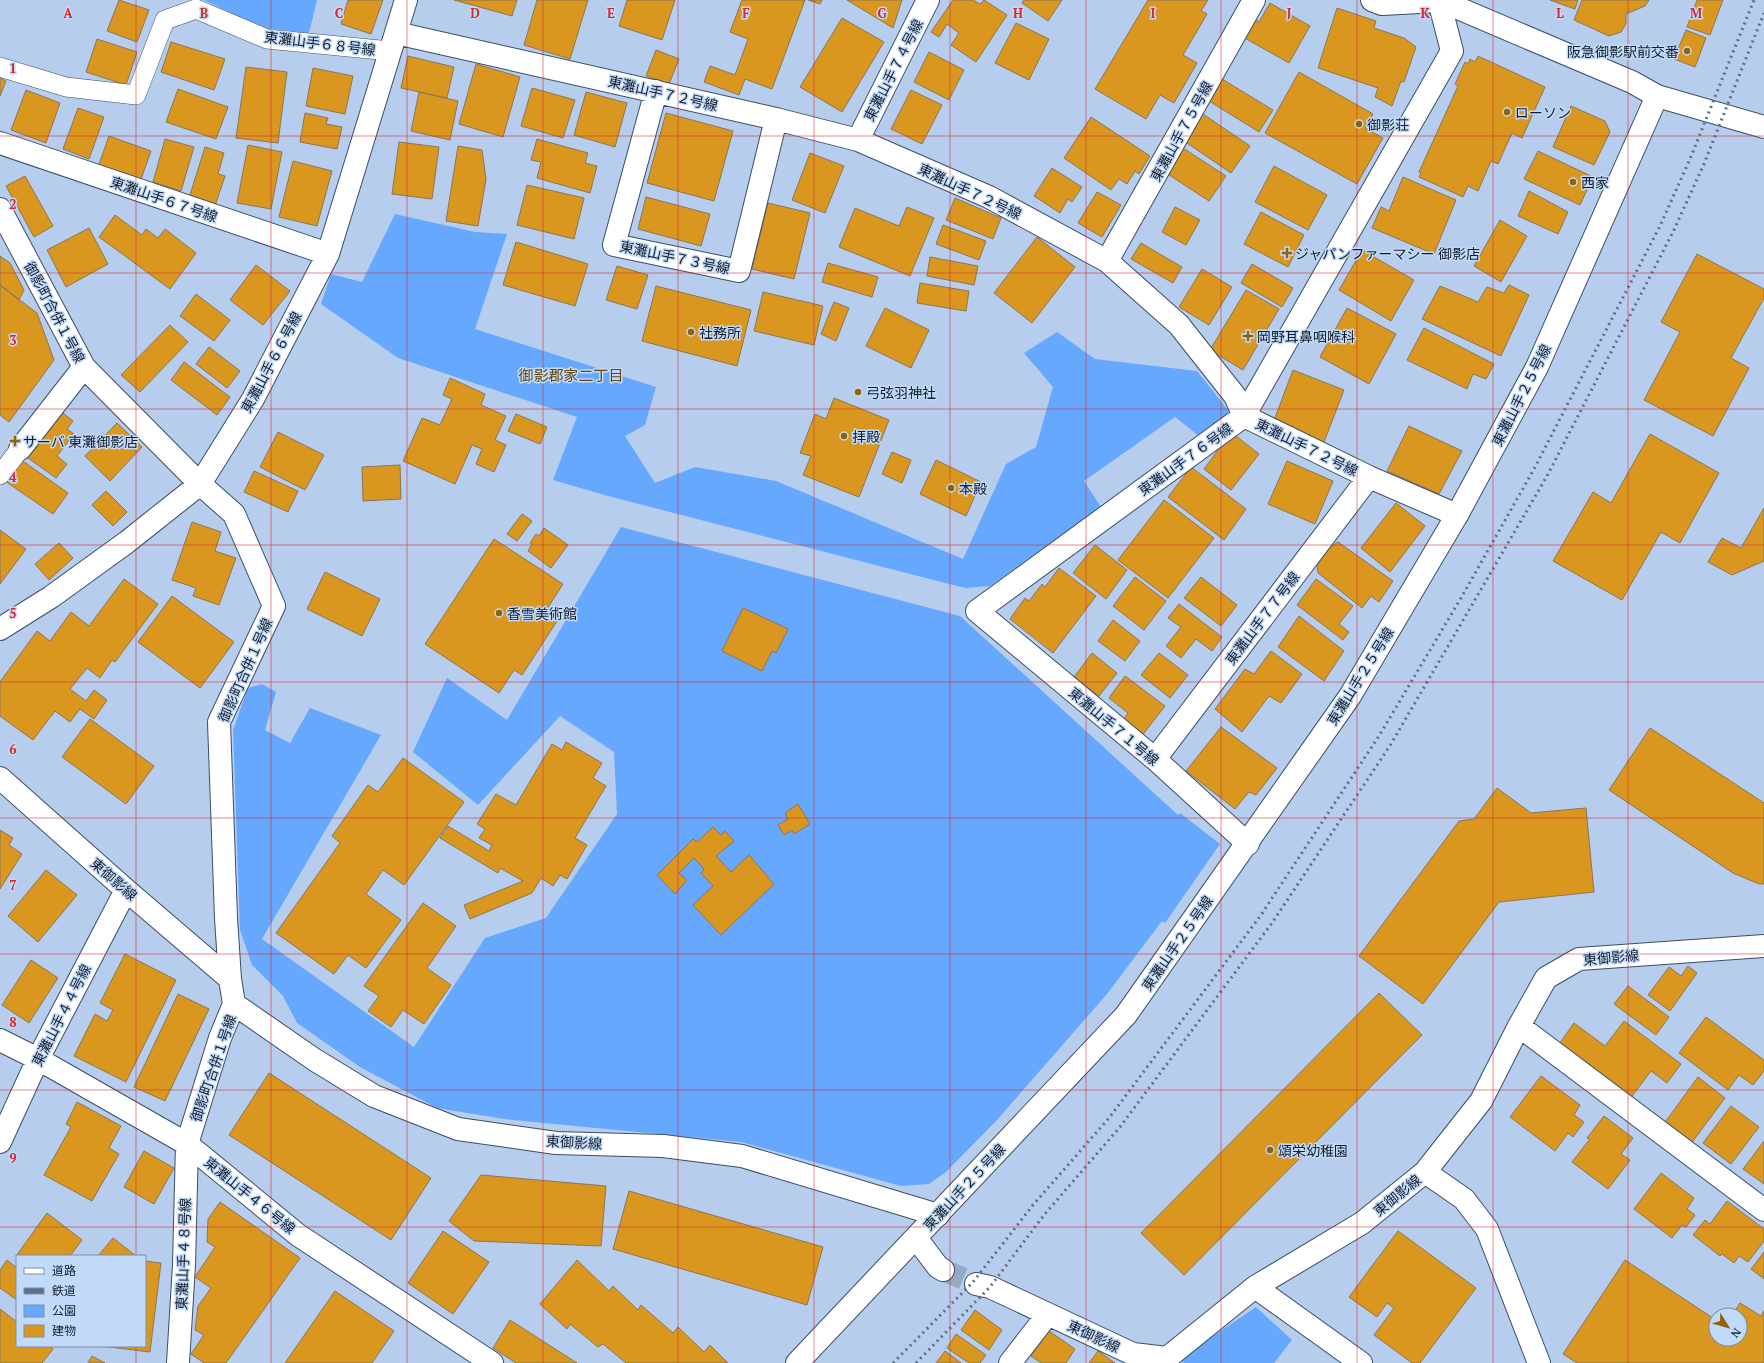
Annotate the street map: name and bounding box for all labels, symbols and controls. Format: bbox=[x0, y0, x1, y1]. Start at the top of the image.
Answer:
text: A bbox=[63, 4, 73, 22]
text: B bbox=[200, 4, 208, 22]
text: C bbox=[335, 4, 343, 22]
text: D bbox=[470, 4, 480, 22]
text: E bbox=[607, 4, 615, 22]
text: F bbox=[742, 4, 750, 22]
text: G bbox=[877, 4, 887, 22]
text: H bbox=[1013, 4, 1023, 22]
text: I bbox=[1151, 4, 1156, 22]
text: J bbox=[1287, 4, 1292, 22]
text: K bbox=[1420, 4, 1430, 22]
text: L bbox=[1556, 4, 1564, 22]
text: M bbox=[1690, 4, 1702, 22]
street label: 東灘山手７４号線 bbox=[859, 16, 927, 124]
street label: 東灘山手６８号線 bbox=[263, 27, 377, 59]
place label: 阪急御影駅前交番 bbox=[1567, 42, 1679, 61]
marker: 阪急御影駅前交番 bbox=[1682, 46, 1692, 56]
text: 1 bbox=[9, 59, 17, 77]
street label: 東灘山手７２号線 bbox=[606, 71, 720, 115]
street label: 東灘山手７５号線 bbox=[1146, 77, 1216, 185]
place label: ローソン bbox=[1515, 103, 1571, 122]
marker: ローソン bbox=[1502, 107, 1512, 117]
place label: 御影荘 bbox=[1367, 115, 1409, 134]
marker: 御影荘 bbox=[1354, 119, 1364, 129]
street label: 東灘山手７２号線 bbox=[915, 159, 1025, 223]
street label: 東灘山手６７号線 bbox=[108, 172, 220, 226]
place label: 西家 bbox=[1581, 173, 1609, 192]
marker: 西家 bbox=[1568, 177, 1578, 187]
text: 2 bbox=[9, 195, 17, 213]
street label: 東灘山手７３号線 bbox=[618, 236, 732, 278]
place label: ジャパンファーマシー 御影店 bbox=[1295, 244, 1480, 263]
marker: ジャパンファーマシー 御影店 bbox=[1282, 248, 1292, 258]
street label: 御影町合併１号線 bbox=[20, 258, 90, 366]
street label: 東灘山手６６号線 bbox=[236, 308, 306, 416]
place label: 社務所 bbox=[699, 323, 741, 342]
marker: 社務所 bbox=[686, 327, 696, 337]
place label: 岡野耳鼻咽喉科 bbox=[1257, 327, 1355, 346]
marker: 岡野耳鼻咽喉科 bbox=[1242, 330, 1254, 342]
text: 3 bbox=[9, 331, 17, 349]
street label: 東灘山手２５号線 bbox=[1487, 341, 1555, 449]
district label: 御影郡家二丁目 bbox=[518, 365, 624, 385]
place label: 弓弦羽神社 bbox=[866, 383, 936, 402]
marker: 弓弦羽神社 bbox=[853, 387, 863, 397]
street label: 東灘山手７２号線 bbox=[1253, 414, 1361, 480]
street label: 東灘山手７６号線 bbox=[1134, 418, 1236, 500]
place label: 拝殿 bbox=[852, 427, 880, 446]
marker: 拝殿 bbox=[839, 431, 849, 441]
place label: サーバ 東灘御影店 bbox=[23, 432, 138, 451]
marker: サーバ 東灘御影店 bbox=[10, 436, 20, 446]
text: 4 bbox=[9, 468, 17, 486]
place label: 本殿 bbox=[959, 479, 987, 498]
marker: 本殿 bbox=[946, 483, 956, 493]
street label: 東灘山手７７号線 bbox=[1221, 568, 1303, 668]
text: 5 bbox=[9, 604, 17, 622]
place label: 香雪美術館 bbox=[507, 604, 577, 623]
marker: 香雪美術館 bbox=[494, 608, 504, 618]
street label: 御影町合併１号線 bbox=[214, 615, 276, 725]
street label: 東灘山手２５号線 bbox=[1322, 623, 1398, 729]
street label: 東灘山手７１号線 bbox=[1065, 683, 1163, 769]
text: 6 bbox=[9, 740, 17, 758]
street label: 東御影線 bbox=[87, 853, 141, 905]
text: 7 bbox=[9, 876, 17, 894]
street label: 東灘山手２５号線 bbox=[1137, 892, 1217, 994]
street label: 東御影線 bbox=[1582, 945, 1640, 969]
street label: 東灘山手４４号線 bbox=[27, 961, 95, 1069]
street label: 御影町合併１号線 bbox=[186, 1012, 240, 1124]
text: 8 bbox=[9, 1013, 17, 1031]
street label: 東御影線 bbox=[546, 1131, 602, 1153]
street label: 東灘山手２５号線 bbox=[919, 1140, 1009, 1234]
place label: 頌栄幼稚園 bbox=[1278, 1141, 1348, 1160]
marker: 頌栄幼稚園 bbox=[1265, 1145, 1275, 1155]
text: 9 bbox=[9, 1149, 17, 1167]
street label: 東灘山手４６号線 bbox=[201, 1152, 299, 1238]
street label: 東御影線 bbox=[1369, 1170, 1425, 1220]
street label: 東灘山手４８号線 bbox=[172, 1198, 194, 1310]
legend bbox=[16, 1255, 146, 1347]
text: 道路 bbox=[52, 1263, 76, 1278]
text: 鉄道 bbox=[52, 1283, 76, 1298]
text: 公園 bbox=[52, 1303, 76, 1318]
north arrow bbox=[1708, 1307, 1748, 1347]
street label: 東御影線 bbox=[1065, 1316, 1123, 1356]
text: 建物 bbox=[52, 1323, 76, 1338]
text: N bbox=[1727, 1325, 1744, 1341]

